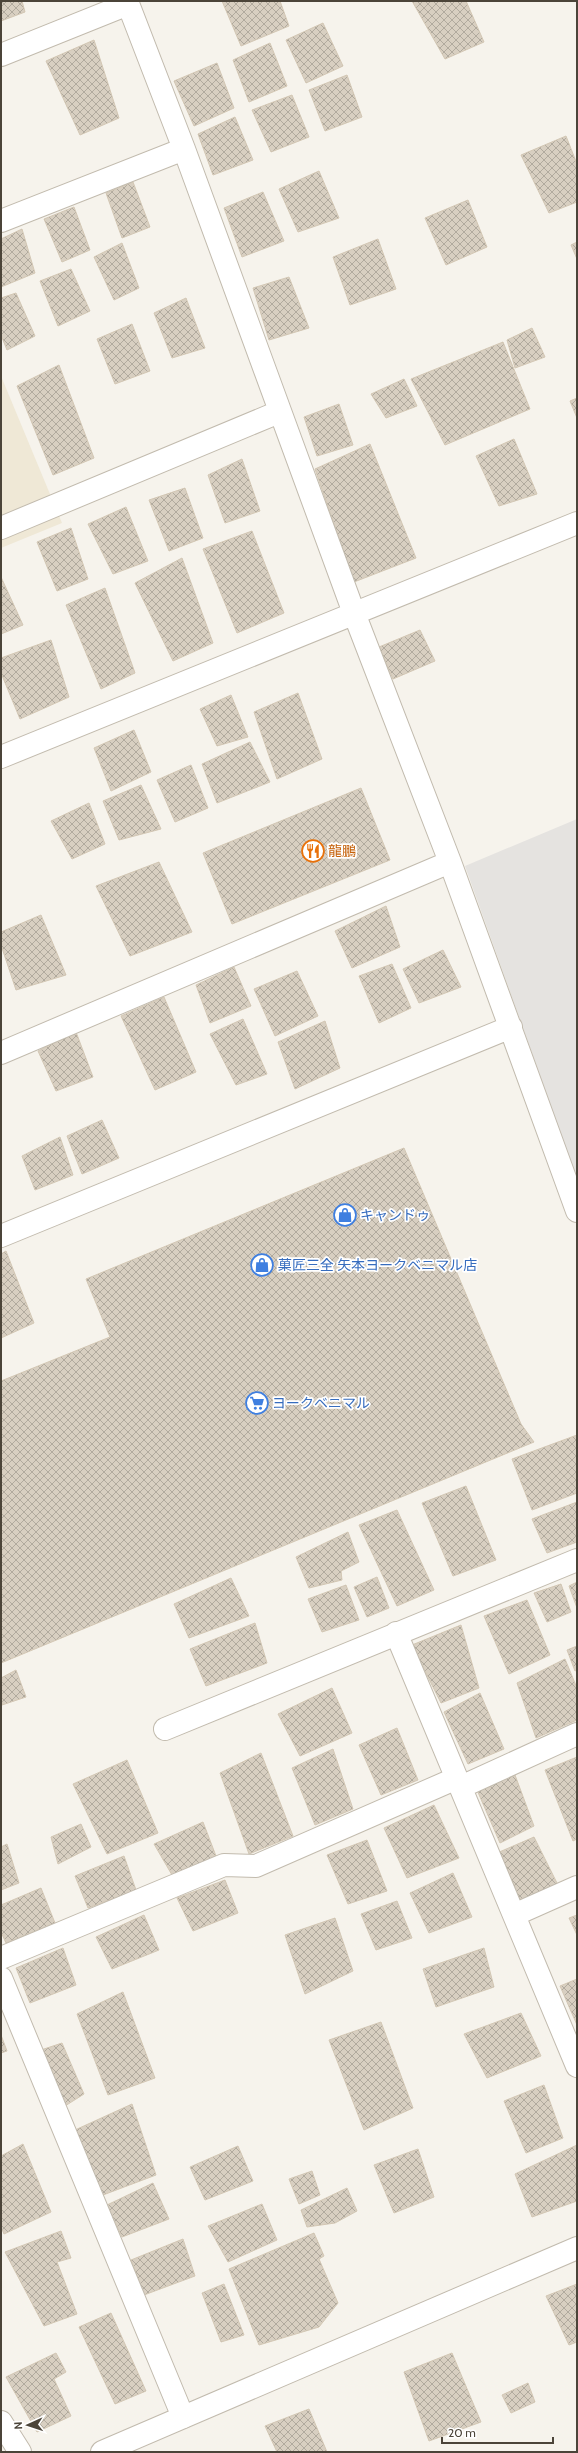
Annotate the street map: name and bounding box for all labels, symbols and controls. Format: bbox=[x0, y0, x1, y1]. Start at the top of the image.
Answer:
restaurant icon: 龍鵬 bbox=[300, 838, 326, 864]
place label: 龍鵬 bbox=[328, 842, 356, 860]
shop icon: キャンドゥ bbox=[332, 1202, 358, 1228]
place label: キャンドゥ bbox=[360, 1206, 430, 1224]
shop icon: 菓匠三全 矢本ヨークベニマル店 bbox=[249, 1252, 275, 1278]
place label: 菓匠三全 矢本ヨークベニマル店 bbox=[278, 1256, 477, 1274]
supermarket icon: ヨークベニマル bbox=[244, 1390, 270, 1416]
place label: ヨークベニマル bbox=[272, 1394, 370, 1412]
north arrow bbox=[8, 2405, 48, 2445]
scale bar bbox=[442, 2419, 553, 2445]
text: N bbox=[11, 2421, 25, 2430]
text: 20 m bbox=[448, 2425, 476, 2440]

